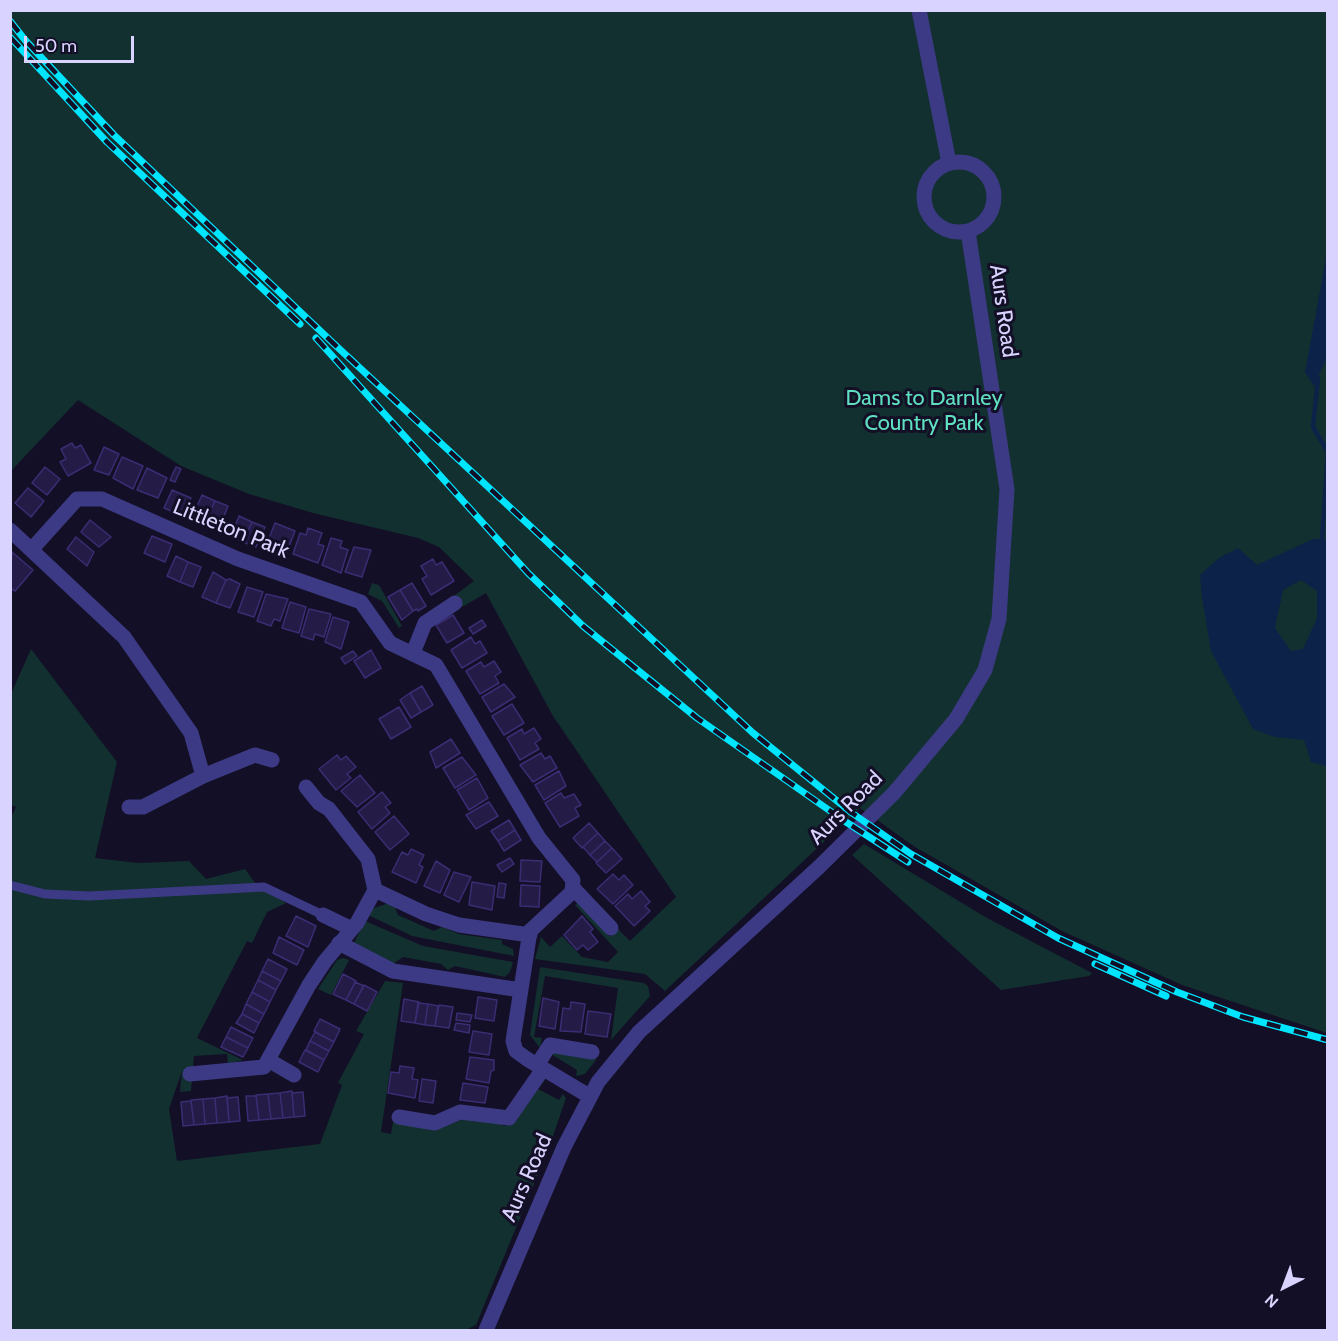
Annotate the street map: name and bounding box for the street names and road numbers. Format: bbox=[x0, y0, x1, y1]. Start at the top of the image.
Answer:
street label: Aurs Road bbox=[983, 263, 1023, 359]
street label: Littleton Park bbox=[169, 494, 293, 564]
street label: Aurs Road bbox=[804, 766, 888, 850]
street label: Aurs Road bbox=[496, 1130, 558, 1226]

